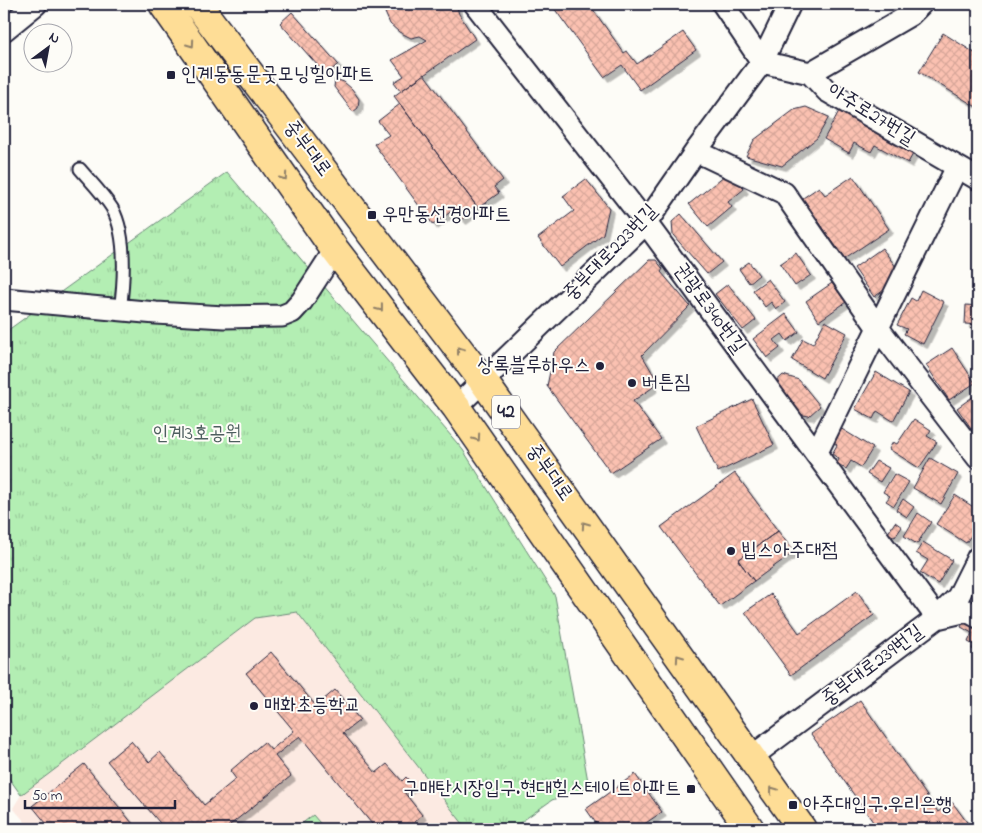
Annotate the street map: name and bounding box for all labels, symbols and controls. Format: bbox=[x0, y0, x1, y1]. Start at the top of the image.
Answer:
north arrow bbox=[22, 22, 72, 72]
text: N bbox=[45, 27, 64, 50]
one-way arrow bbox=[185, 38, 194, 48]
place label: 인계동동문굿모닝힐아파트 bbox=[181, 61, 374, 90]
marker: 인계동동문굿모닝힐아파트 bbox=[165, 69, 177, 81]
street label: 아주로27번길 bbox=[821, 77, 921, 153]
street label: 중부대로 bbox=[276, 115, 338, 183]
one-way arrow bbox=[278, 171, 287, 181]
street label: 중부대로223번길 bbox=[557, 198, 665, 308]
place label: 우만동선경아파트 bbox=[382, 201, 511, 230]
marker: 우만동선경아파트 bbox=[366, 209, 378, 221]
street label: 권광로340번길 bbox=[666, 258, 752, 360]
one-way arrow bbox=[374, 302, 382, 311]
one-way arrow bbox=[457, 346, 466, 356]
place label: 상록블루하우스 bbox=[477, 352, 590, 381]
marker: 상록블루하우스 bbox=[594, 360, 606, 372]
place label: 버튼짐 bbox=[642, 369, 690, 398]
marker: 버튼짐 bbox=[626, 377, 638, 389]
road number: 42 bbox=[492, 396, 520, 428]
park label: 인계3호공원 bbox=[153, 420, 241, 449]
one-way arrow bbox=[471, 432, 480, 442]
street label: 중부대로 bbox=[519, 438, 579, 508]
one-way arrow bbox=[582, 521, 591, 531]
place label: 빕스아주대점 bbox=[741, 537, 838, 566]
marker: 빕스아주대점 bbox=[725, 545, 737, 557]
street label: 중부대로239번길 bbox=[816, 618, 930, 714]
one-way arrow bbox=[676, 654, 685, 663]
place label: 매화초등학교 bbox=[264, 692, 361, 721]
marker: 매화초등학교 bbox=[248, 700, 260, 712]
place label: 구매탄시장입구.현대힐스테이트아파트 bbox=[403, 775, 681, 804]
scale bar bbox=[25, 778, 175, 810]
marker: 구매탄시장입구.현대힐스테이트아파트 bbox=[685, 783, 697, 795]
text: 50 m bbox=[32, 785, 63, 807]
one-way arrow bbox=[771, 787, 779, 796]
place label: 아주대입구.우리은행 bbox=[803, 791, 952, 820]
marker: 아주대입구.우리은행 bbox=[787, 799, 799, 811]

